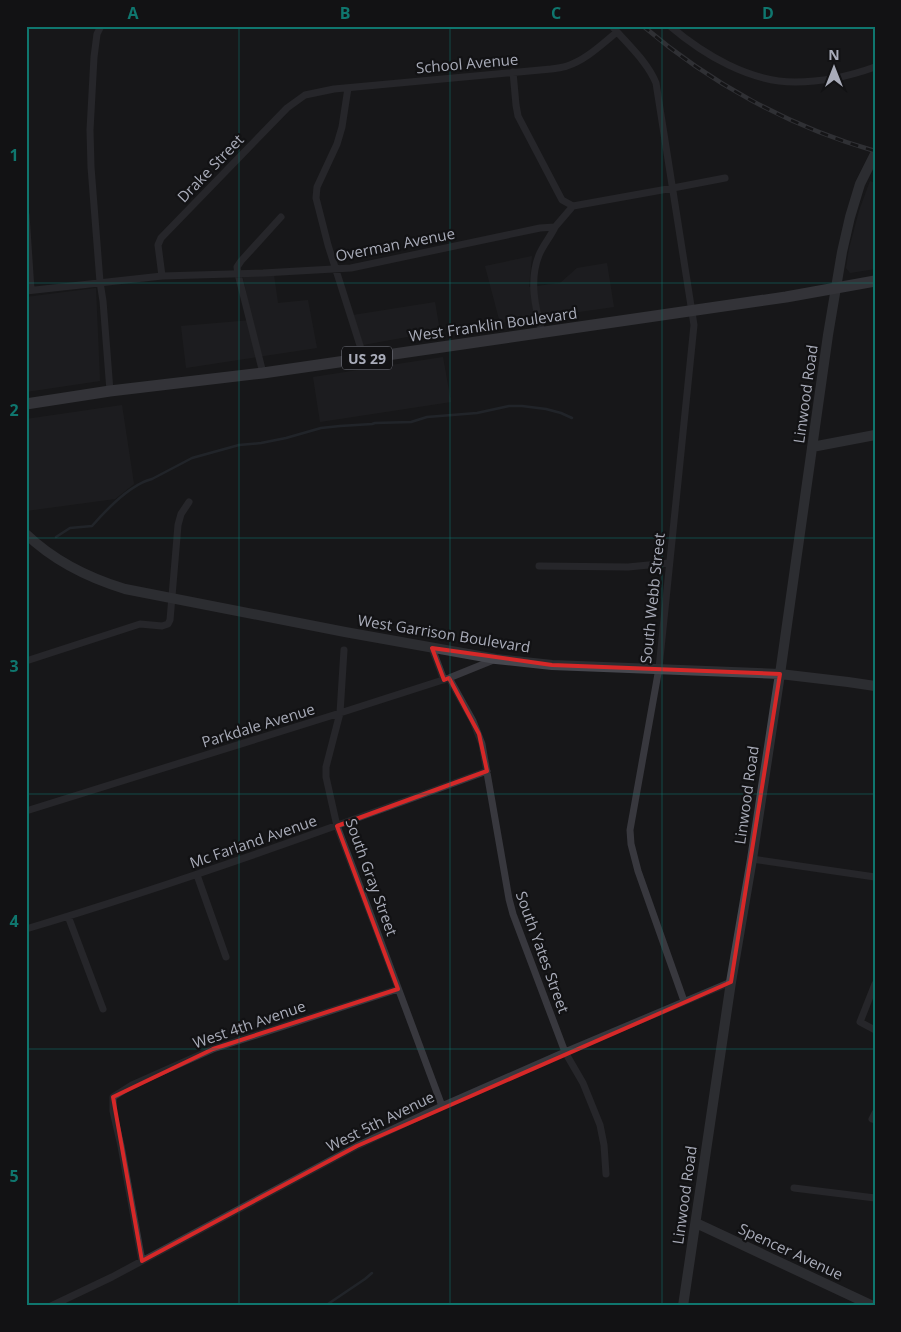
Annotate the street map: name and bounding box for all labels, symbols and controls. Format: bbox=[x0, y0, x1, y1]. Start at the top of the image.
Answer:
text: A bbox=[127, 2, 139, 24]
text: B bbox=[340, 2, 350, 24]
text: C bbox=[551, 2, 561, 24]
text: D bbox=[762, 2, 774, 24]
north arrow bbox=[808, 42, 858, 92]
text: N bbox=[828, 45, 840, 64]
street label: School Avenue bbox=[415, 49, 519, 77]
street label: Drake Street bbox=[172, 130, 248, 206]
text: 1 bbox=[9, 144, 19, 166]
street label: Overman Avenue bbox=[334, 223, 456, 265]
street label: West Franklin Boulevard bbox=[407, 302, 579, 346]
street label: Linwood Road bbox=[788, 343, 822, 445]
road number: US 29 bbox=[342, 346, 392, 369]
text: 2 bbox=[9, 399, 19, 421]
street label: South Webb Street bbox=[635, 532, 669, 664]
street label: West Garrison Boulevard bbox=[356, 609, 532, 657]
text: 3 bbox=[9, 655, 19, 677]
street label: Parkdale Avenue bbox=[199, 698, 317, 752]
street label: Linwood Road bbox=[729, 744, 763, 846]
street label: Mc Farland Avenue bbox=[187, 810, 319, 872]
street label: South Gray Street bbox=[341, 816, 403, 938]
street label: South Yates Street bbox=[512, 888, 574, 1016]
text: 4 bbox=[9, 910, 19, 932]
street label: West 4th Avenue bbox=[190, 995, 308, 1053]
street label: West 5th Avenue bbox=[323, 1086, 437, 1156]
street label: Linwood Road bbox=[667, 1144, 701, 1246]
text: 5 bbox=[9, 1165, 19, 1187]
street label: Spencer Avenue bbox=[736, 1218, 846, 1284]

